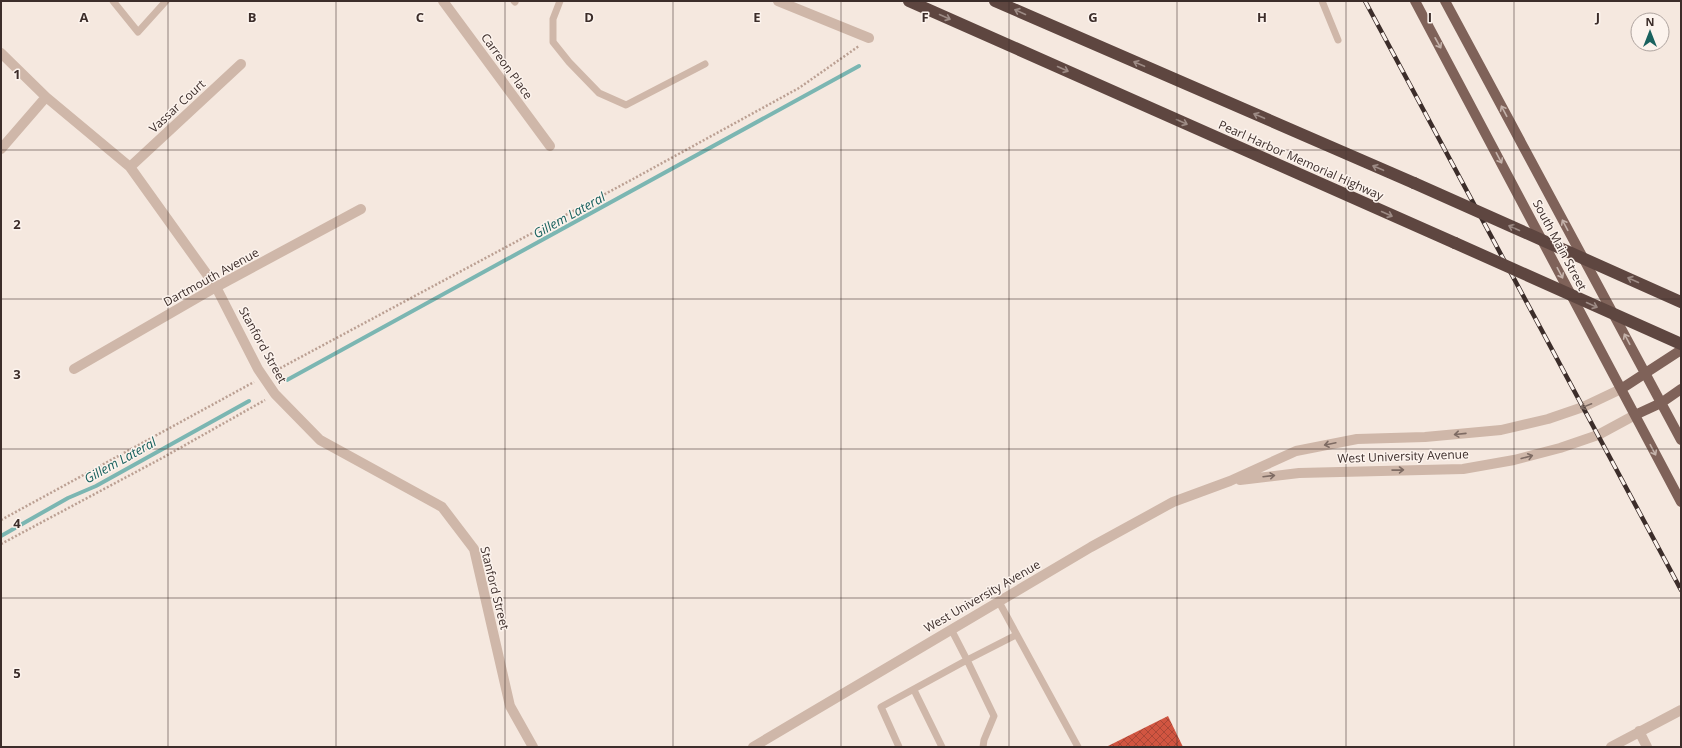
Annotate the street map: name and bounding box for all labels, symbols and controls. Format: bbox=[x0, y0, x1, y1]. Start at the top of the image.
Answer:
text: A bbox=[80, 8, 89, 26]
text: B bbox=[248, 8, 257, 26]
text: C bbox=[416, 8, 424, 26]
text: D bbox=[584, 8, 594, 26]
text: E bbox=[753, 8, 761, 26]
text: F bbox=[921, 8, 929, 26]
one-way arrow bbox=[1015, 8, 1027, 15]
text: G bbox=[1088, 8, 1098, 26]
text: H bbox=[1257, 8, 1267, 26]
text: I bbox=[1428, 8, 1432, 26]
text: J bbox=[1595, 8, 1600, 26]
north arrow bbox=[1630, 12, 1670, 52]
one-way arrow bbox=[938, 14, 950, 21]
text: N bbox=[1646, 14, 1654, 29]
street label: Carreon Place bbox=[477, 30, 537, 103]
one-way arrow bbox=[1435, 37, 1443, 49]
one-way arrow bbox=[1134, 60, 1146, 67]
text: 1 bbox=[13, 65, 21, 83]
one-way arrow bbox=[1057, 66, 1069, 74]
street label: Vassar Court bbox=[145, 75, 209, 137]
one-way arrow bbox=[1500, 105, 1507, 117]
one-way arrow bbox=[1253, 112, 1265, 119]
street label: Pearl Harbor Memorial Highway bbox=[1216, 116, 1387, 205]
one-way arrow bbox=[1176, 119, 1188, 127]
one-way arrow bbox=[1496, 151, 1503, 163]
one-way arrow bbox=[1372, 163, 1384, 171]
water label: Gillem Lateral bbox=[530, 187, 609, 242]
street label: South Main Street bbox=[1529, 197, 1591, 293]
one-way arrow bbox=[1381, 210, 1393, 218]
text: 2 bbox=[13, 215, 21, 233]
one-way arrow bbox=[1561, 219, 1569, 231]
one-way arrow bbox=[1508, 223, 1520, 231]
street label: Dartmouth Avenue bbox=[160, 244, 262, 310]
one-way arrow bbox=[1556, 266, 1564, 278]
one-way arrow bbox=[1627, 276, 1639, 283]
one-way arrow bbox=[1586, 302, 1598, 309]
street label: Stanford Street bbox=[235, 304, 291, 386]
one-way arrow bbox=[1623, 334, 1630, 346]
text: 3 bbox=[13, 365, 21, 383]
one-way arrow bbox=[1580, 403, 1592, 410]
one-way arrow bbox=[1454, 430, 1467, 438]
water label: Gillem Lateral bbox=[81, 432, 160, 487]
one-way arrow bbox=[1324, 441, 1337, 449]
one-way arrow bbox=[1650, 443, 1657, 455]
street label: West University Avenue bbox=[1337, 445, 1469, 467]
one-way arrow bbox=[1520, 453, 1533, 460]
one-way arrow bbox=[1391, 466, 1404, 474]
one-way arrow bbox=[1262, 472, 1275, 480]
text: 4 bbox=[13, 514, 21, 532]
street label: Stanford Street bbox=[476, 545, 514, 631]
street label: West University Avenue bbox=[921, 556, 1043, 636]
text: 5 bbox=[13, 664, 21, 682]

